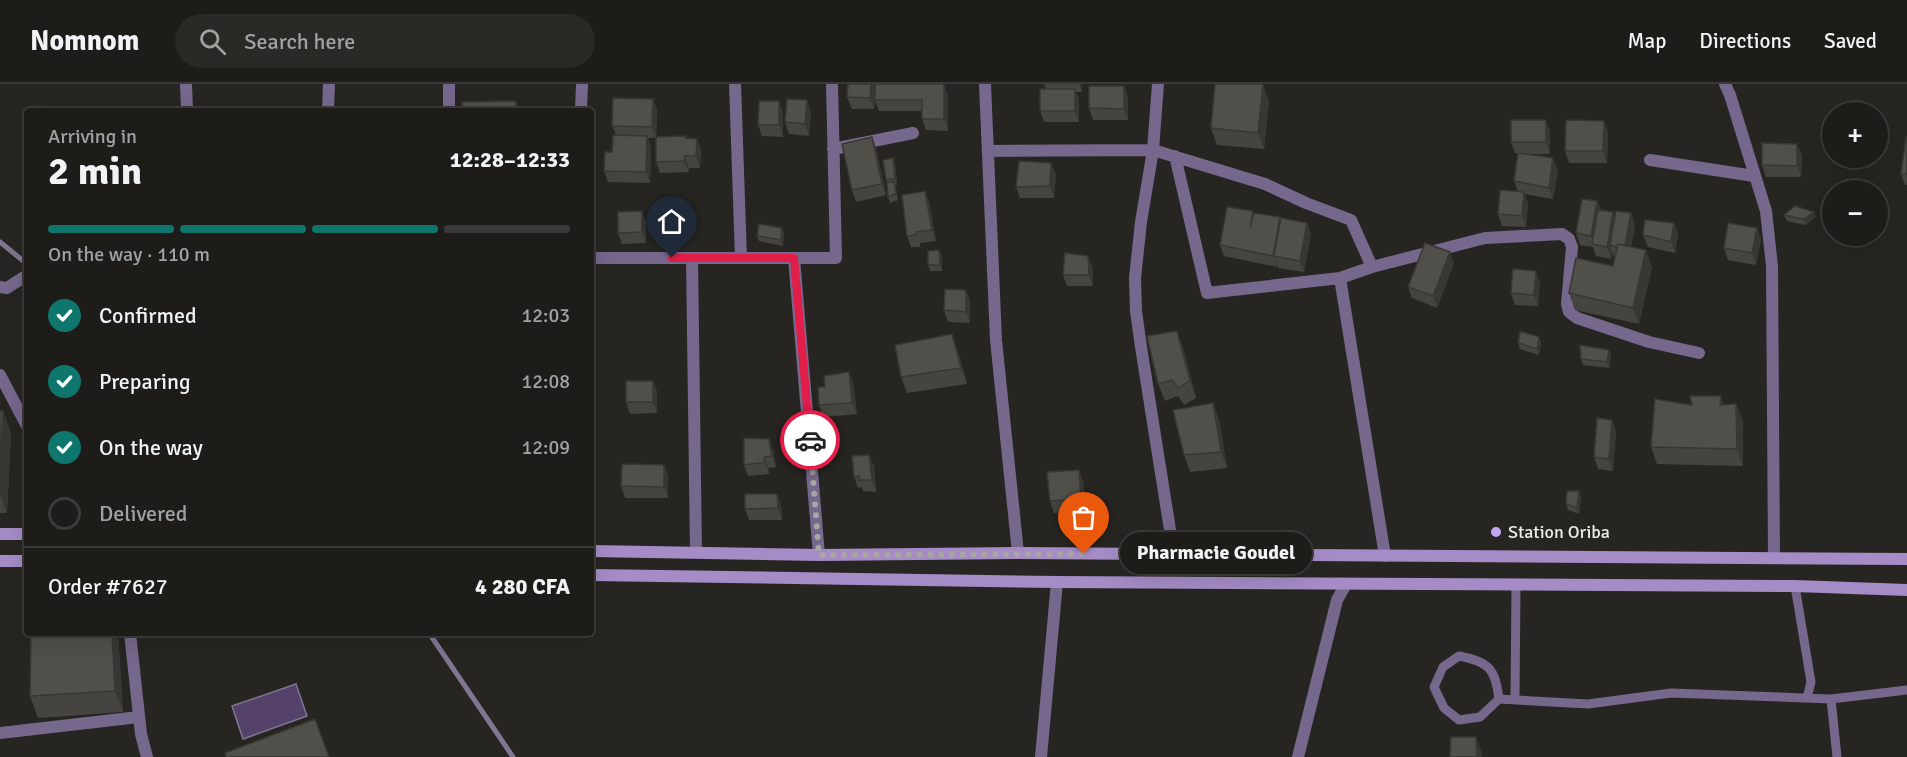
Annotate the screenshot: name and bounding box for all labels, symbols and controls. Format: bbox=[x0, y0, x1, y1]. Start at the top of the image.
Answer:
search box bbox=[175, 14, 595, 68]
text: Nomnom bbox=[30, 24, 139, 58]
icon: search bbox=[196, 25, 229, 58]
text: Search here bbox=[244, 28, 355, 55]
text: Map bbox=[1628, 28, 1666, 54]
text: Directions bbox=[1699, 28, 1791, 54]
text: Saved bbox=[1824, 28, 1877, 54]
map controls bbox=[1822, 102, 1888, 246]
button: + bbox=[1822, 102, 1888, 168]
text: Arriving in bbox=[48, 124, 137, 149]
text: 12:28–12:33 bbox=[450, 146, 570, 173]
text: 2 min bbox=[48, 147, 142, 195]
button: − bbox=[1822, 180, 1888, 246]
pin bbox=[646, 196, 697, 258]
icon: home bbox=[655, 205, 688, 238]
text: On the way · 110 m bbox=[48, 242, 210, 267]
icon: check bbox=[48, 299, 81, 332]
text: Confirmed bbox=[99, 302, 197, 329]
text: 12:03 bbox=[521, 303, 570, 328]
icon: check bbox=[48, 365, 81, 398]
text: Preparing bbox=[99, 368, 191, 395]
text: 12:08 bbox=[521, 369, 570, 394]
courier bbox=[780, 410, 840, 470]
icon: car bbox=[794, 424, 827, 457]
icon: check bbox=[48, 431, 81, 464]
text: On the way bbox=[99, 434, 203, 461]
text: 12:09 bbox=[521, 435, 570, 460]
pin bbox=[1058, 492, 1109, 554]
text: Delivered bbox=[99, 500, 187, 527]
icon: bag bbox=[1067, 501, 1100, 534]
place label: Station Oriba bbox=[1508, 521, 1610, 543]
marker: Station Oriba bbox=[1489, 525, 1503, 539]
callout: Pharmacie Goudel bbox=[1120, 533, 1312, 575]
text: Pharmacie Goudel bbox=[1137, 540, 1295, 565]
text: Order #7627 bbox=[48, 573, 168, 600]
text: 4 280 CFA bbox=[475, 573, 570, 600]

